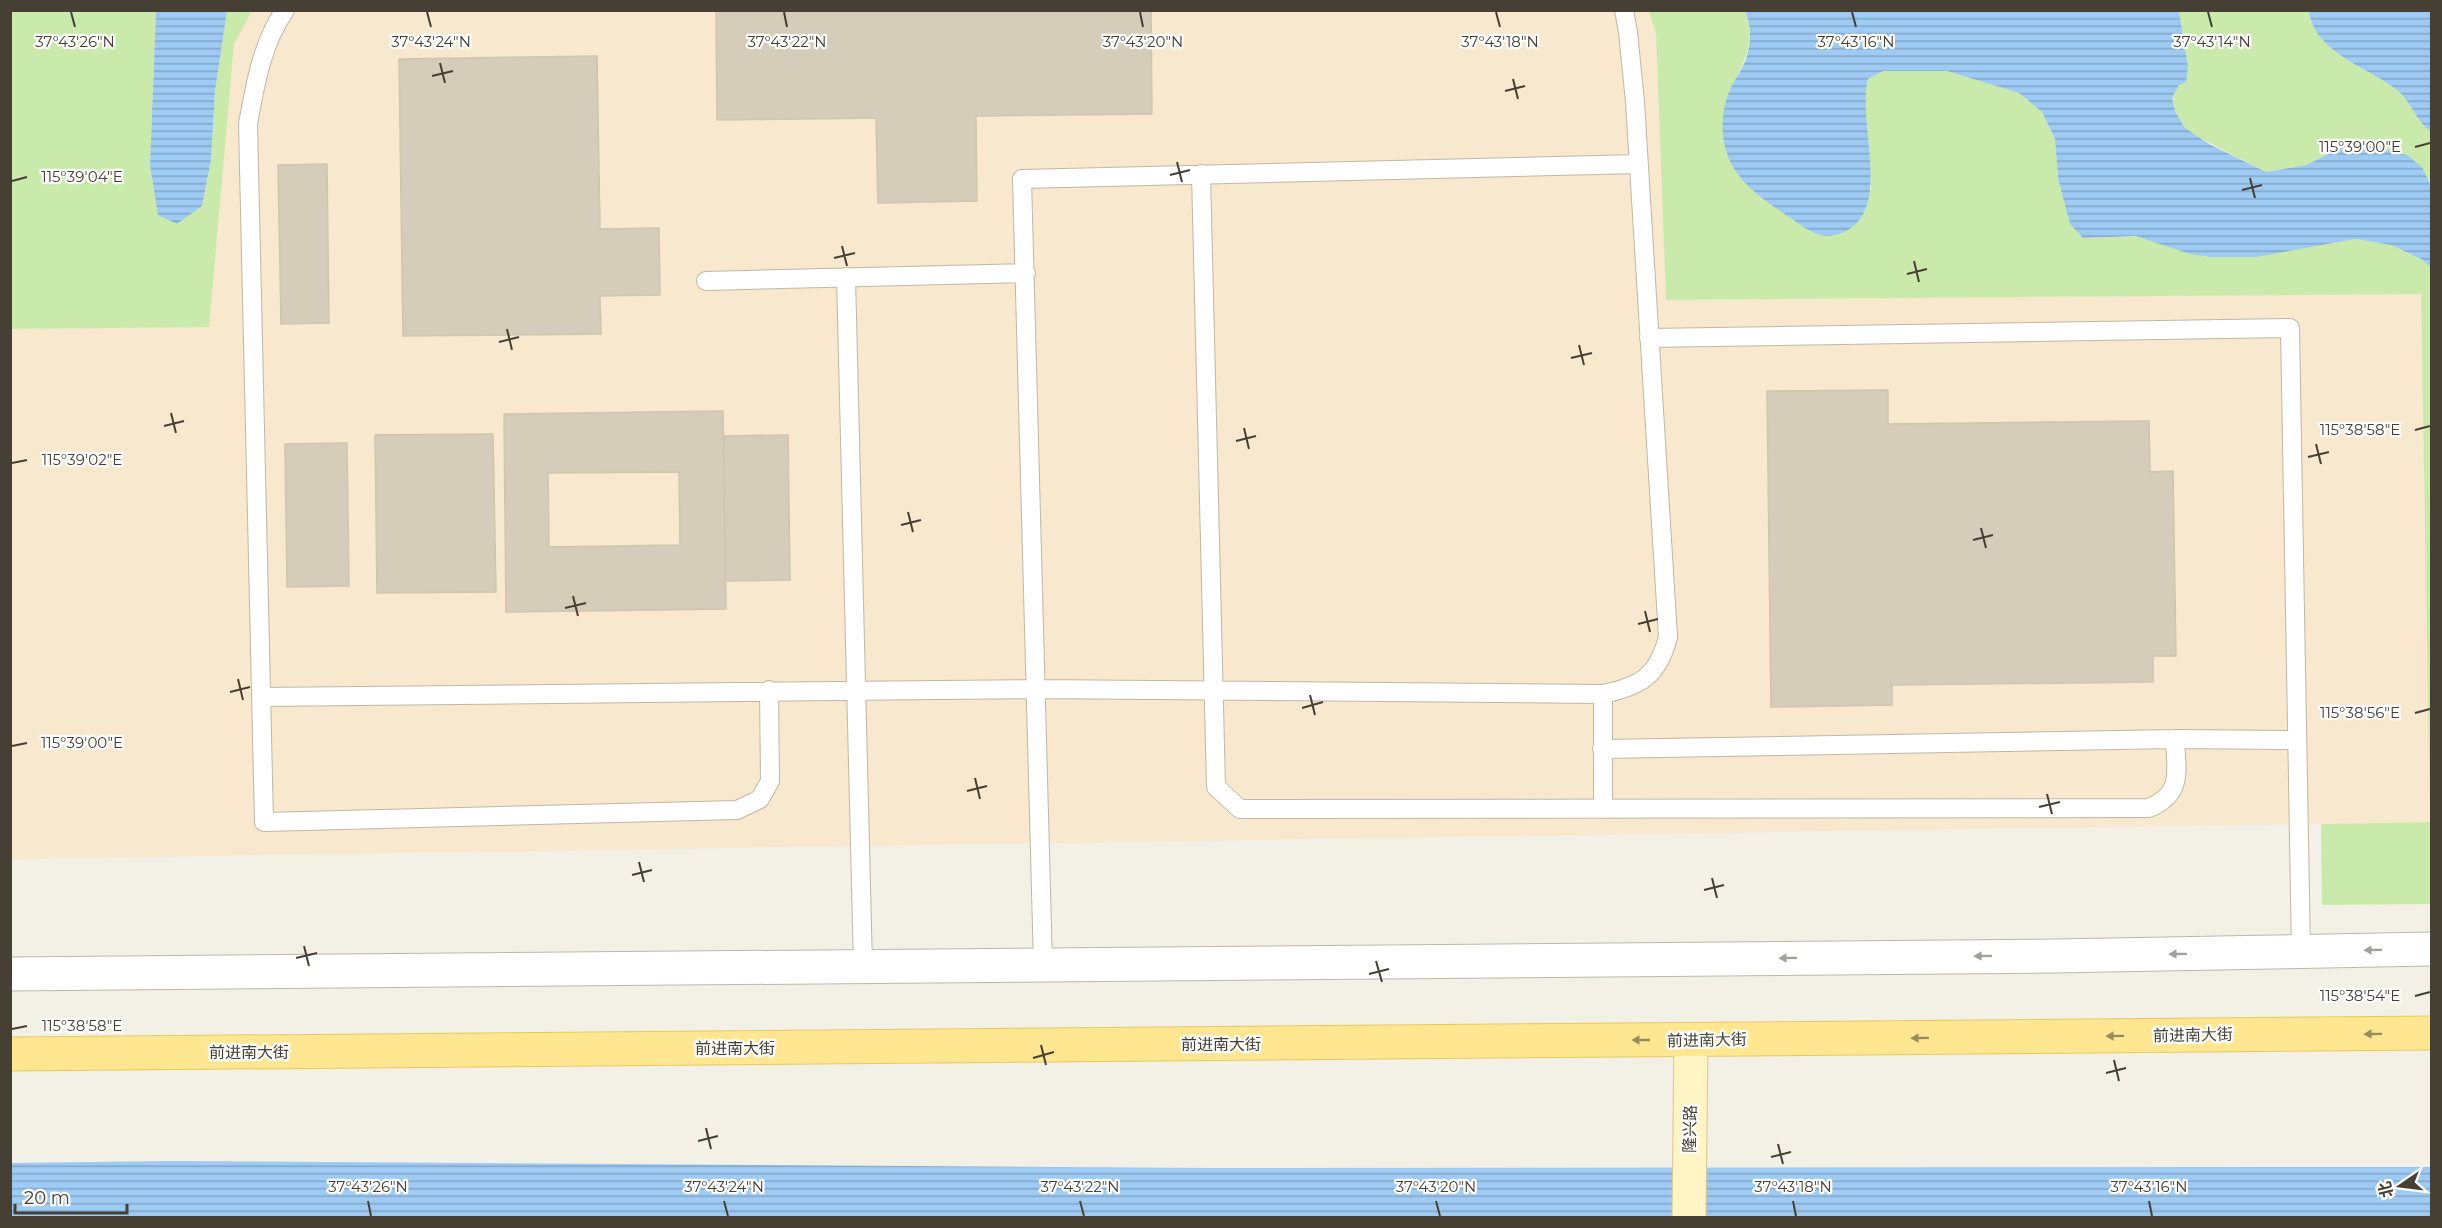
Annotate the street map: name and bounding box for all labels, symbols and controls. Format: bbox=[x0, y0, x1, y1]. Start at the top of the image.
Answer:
text: 37°43'26"N bbox=[35, 32, 115, 51]
text: 37°43'24"N bbox=[391, 32, 471, 51]
text: 37°43'22"N bbox=[747, 32, 827, 51]
text: 37°43'20"N bbox=[1103, 32, 1183, 51]
text: 37°43'18"N bbox=[1461, 32, 1539, 51]
text: 37°43'16"N bbox=[1818, 32, 1894, 51]
text: 37°43'14"N bbox=[2173, 32, 2251, 51]
text: 115°39'00"E bbox=[2319, 137, 2401, 156]
text: 115°39'04"E bbox=[41, 167, 123, 186]
text: 115°38'58"E bbox=[2320, 420, 2400, 439]
text: 115°39'02"E bbox=[42, 450, 122, 469]
text: 115°38'56"E bbox=[2320, 703, 2400, 722]
text: 115°39'00"E bbox=[41, 733, 123, 752]
one-way arrow bbox=[2364, 945, 2383, 955]
one-way arrow bbox=[2169, 949, 2188, 959]
one-way arrow bbox=[1974, 951, 1993, 961]
one-way arrow bbox=[1779, 953, 1798, 963]
text: 115°38'54"E bbox=[2320, 986, 2400, 1005]
text: 115°38'58"E bbox=[42, 1016, 122, 1035]
street label: 前进南大街 bbox=[2153, 1025, 2233, 1045]
one-way arrow bbox=[2364, 1029, 2383, 1038]
street label: 前进南大街 bbox=[1667, 1030, 1747, 1050]
one-way arrow bbox=[2106, 1031, 2125, 1041]
one-way arrow bbox=[1911, 1033, 1930, 1043]
street label: 前进南大街 bbox=[1181, 1035, 1261, 1054]
one-way arrow bbox=[1632, 1035, 1651, 1045]
street label: 前进南大街 bbox=[695, 1039, 775, 1058]
street label: 前进南大街 bbox=[209, 1043, 289, 1062]
street label: 隆兴路 bbox=[1680, 1105, 1700, 1153]
north arrow bbox=[2370, 1156, 2430, 1216]
scale bar bbox=[15, 1177, 128, 1215]
text: 37°43'26"N bbox=[328, 1177, 408, 1196]
text: 37°43'24"N bbox=[684, 1177, 764, 1196]
text: 37°43'22"N bbox=[1040, 1177, 1120, 1196]
text: 37°43'20"N bbox=[1396, 1177, 1476, 1196]
text: 37°43'18"N bbox=[1754, 1177, 1832, 1196]
text: 37°43'16"N bbox=[2111, 1177, 2187, 1196]
text: 北 bbox=[2375, 1179, 2397, 1200]
text: 20 m bbox=[24, 1187, 70, 1209]

